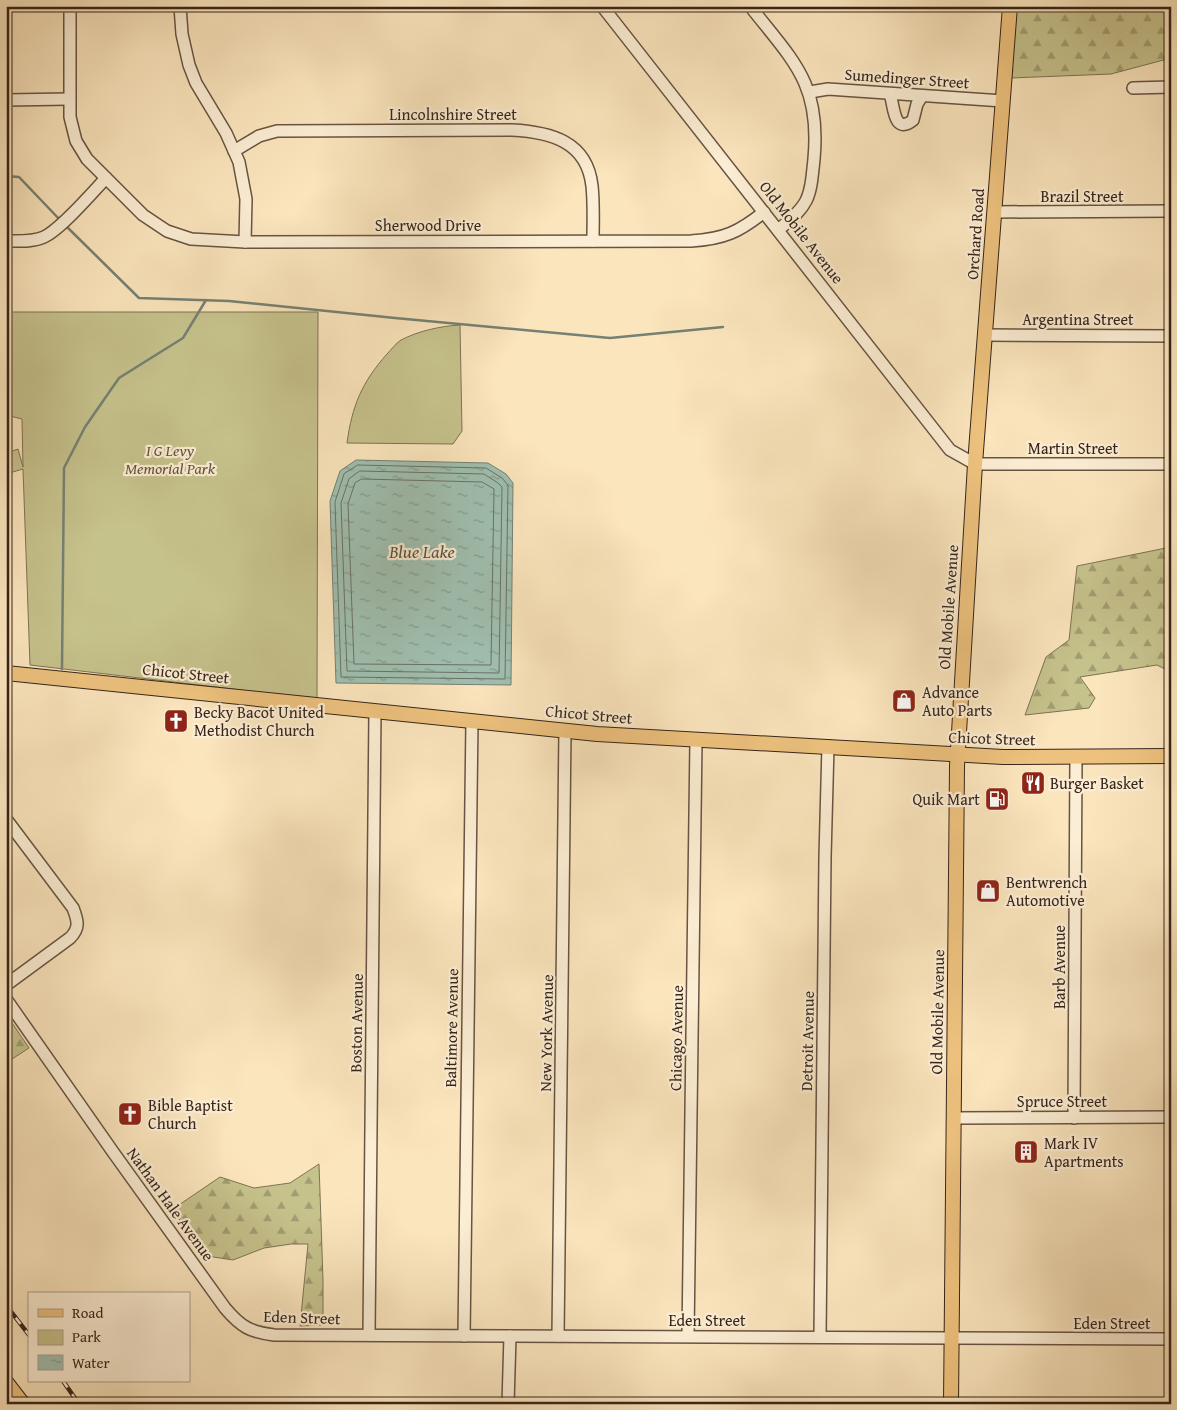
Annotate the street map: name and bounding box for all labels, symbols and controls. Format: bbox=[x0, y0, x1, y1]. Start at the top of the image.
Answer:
street label: Sumedinger Street bbox=[844, 62, 971, 94]
street label: Lincolnshire Street bbox=[389, 102, 517, 126]
street label: Old Mobile Avenue bbox=[754, 175, 850, 289]
street label: Brazil Street bbox=[1040, 184, 1124, 208]
street label: Orchard Road bbox=[960, 187, 990, 280]
street label: Sherwood Drive bbox=[375, 213, 481, 237]
street label: Argentina Street bbox=[1022, 307, 1134, 331]
street label: Martin Street bbox=[1028, 436, 1119, 460]
park label: I G Levy Memorial Park bbox=[125, 438, 216, 480]
water label: Blue Lake bbox=[388, 538, 455, 565]
street label: Old Mobile Avenue bbox=[932, 544, 964, 670]
street label: Chicot Street bbox=[141, 657, 231, 690]
place label: Advance Auto Parts bbox=[922, 680, 992, 722]
shop icon: Advance Auto Parts bbox=[891, 688, 917, 714]
street label: Chicot Street bbox=[545, 698, 634, 730]
place label: Becky Bacot United Methodist Church bbox=[194, 700, 324, 742]
church icon: Becky Bacot United Methodist Church bbox=[163, 708, 189, 734]
street label: Chicot Street bbox=[948, 724, 1036, 752]
restaurant icon: Burger Basket bbox=[1020, 770, 1046, 796]
place label: Burger Basket bbox=[1050, 771, 1144, 795]
fuel station icon: Quik Mart bbox=[984, 786, 1010, 812]
place label: Quik Mart bbox=[913, 787, 980, 811]
place label: Bentwrench Automotive bbox=[1006, 870, 1087, 912]
shop icon: Bentwrench Automotive bbox=[975, 878, 1001, 904]
street label: Barb Avenue bbox=[1047, 925, 1071, 1009]
street label: Old Mobile Avenue bbox=[924, 949, 950, 1075]
street label: Baltimore Avenue bbox=[438, 968, 464, 1088]
street label: Boston Avenue bbox=[343, 973, 369, 1073]
street label: New York Avenue bbox=[533, 974, 559, 1092]
street label: Chicago Avenue bbox=[663, 985, 689, 1091]
street label: Detroit Avenue bbox=[794, 991, 820, 1091]
street label: Spruce Street bbox=[1017, 1089, 1108, 1113]
place label: Bible Baptist Church bbox=[148, 1093, 233, 1135]
church icon: Bible Baptist Church bbox=[117, 1101, 143, 1127]
place label: Mark IV Apartments bbox=[1044, 1131, 1124, 1173]
building icon: Mark IV Apartments bbox=[1013, 1139, 1039, 1165]
street label: Nathan Hale Avenue bbox=[121, 1142, 221, 1266]
legend bbox=[28, 1292, 190, 1382]
text: Road bbox=[72, 1302, 103, 1323]
street label: Eden Street bbox=[263, 1304, 341, 1330]
street label: Eden Street bbox=[668, 1308, 746, 1332]
street label: Eden Street bbox=[1073, 1311, 1151, 1335]
text: Park bbox=[72, 1326, 101, 1347]
text: Water bbox=[72, 1352, 110, 1373]

